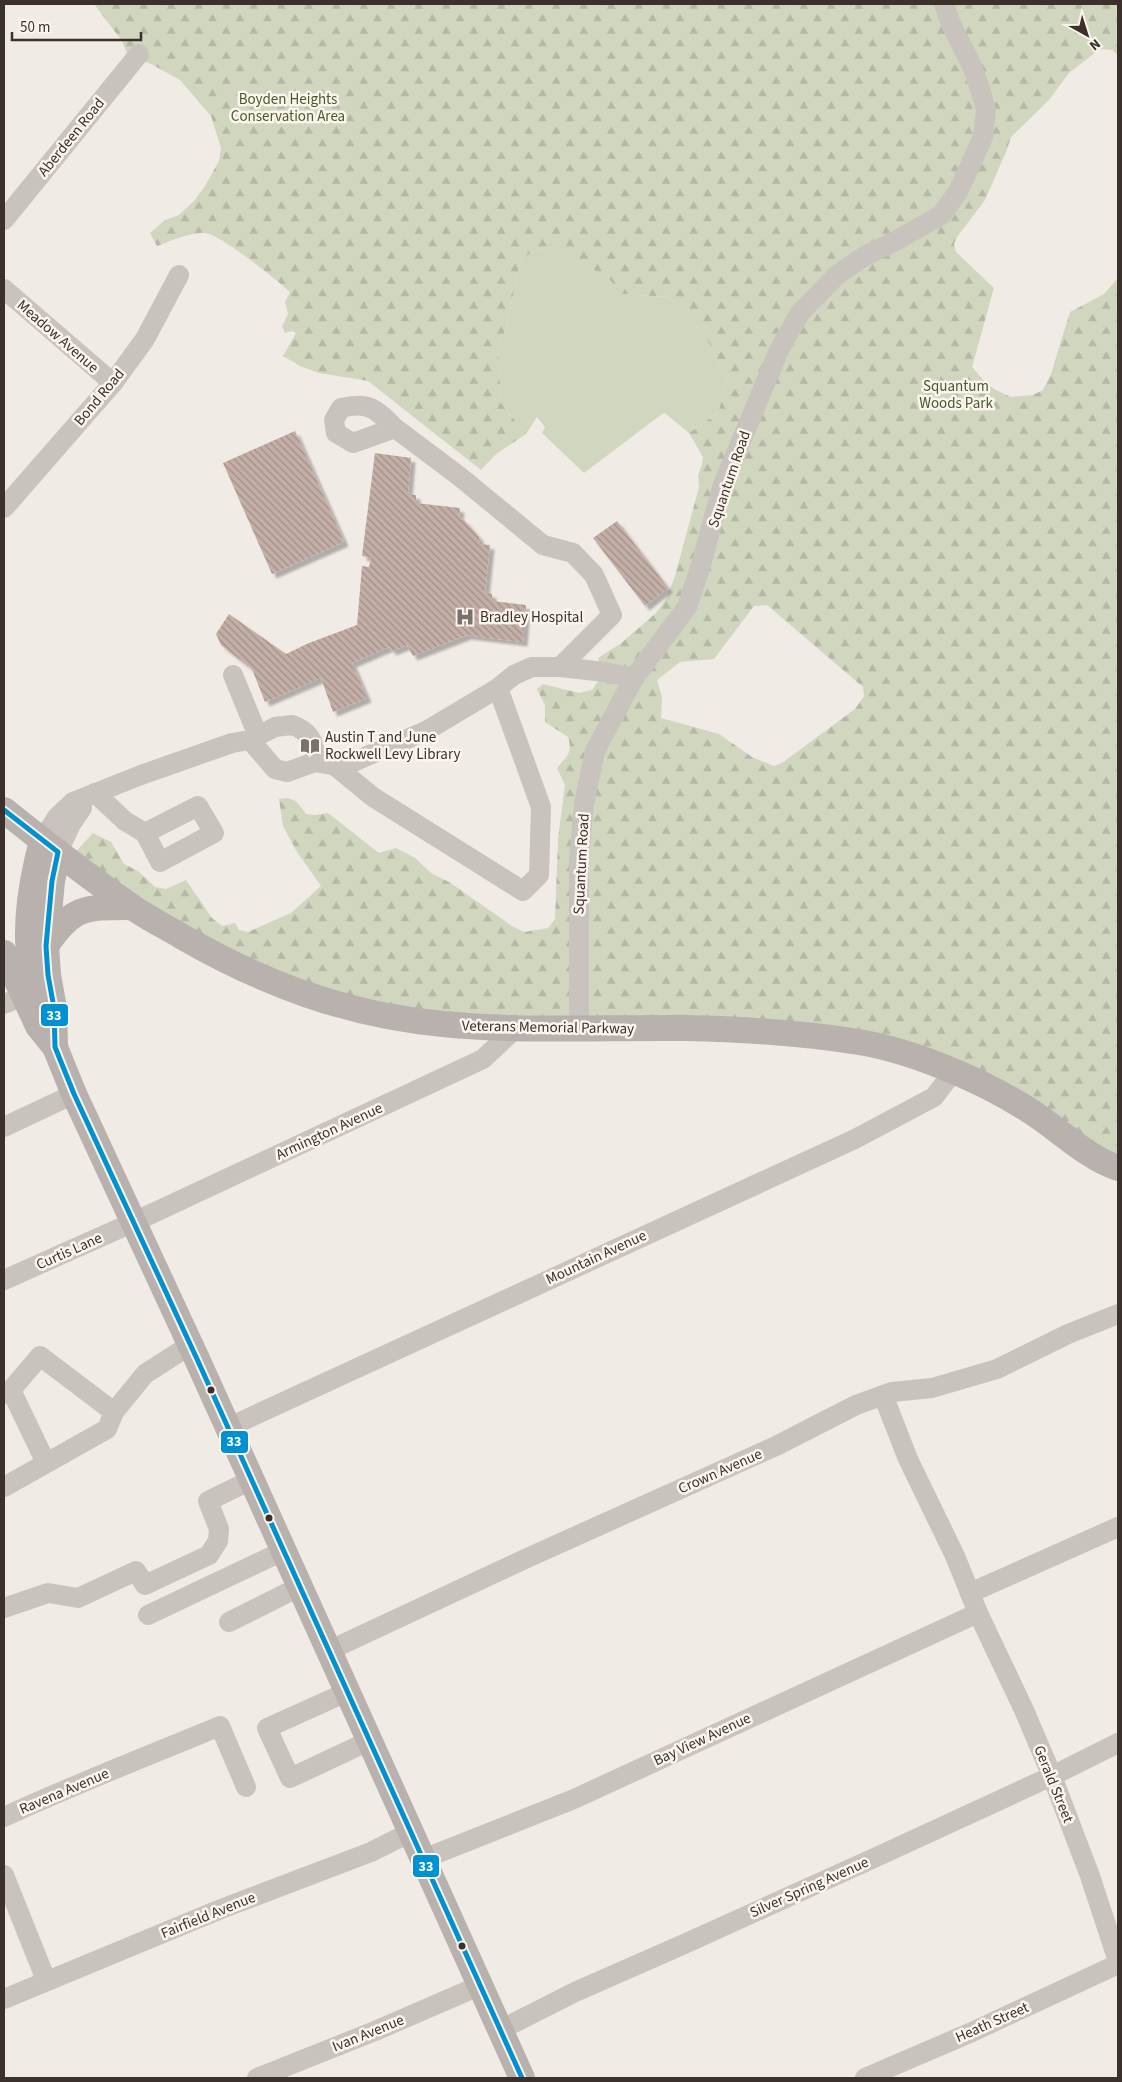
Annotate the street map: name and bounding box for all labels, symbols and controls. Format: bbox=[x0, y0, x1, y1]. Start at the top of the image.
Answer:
scale bar bbox=[12, 10, 141, 42]
north arrow bbox=[1062, 10, 1112, 60]
text: 50 m bbox=[20, 17, 50, 38]
text: N bbox=[1085, 34, 1104, 55]
park label: Boyden Heights Conservation Area bbox=[231, 89, 345, 127]
street label: Aberdeen Road bbox=[33, 94, 110, 181]
street label: Meadow Avenue bbox=[12, 295, 103, 378]
street label: Bond Road bbox=[69, 364, 130, 430]
park label: Squantum Woods Park bbox=[919, 376, 993, 414]
street label: Squantum Road bbox=[703, 428, 756, 530]
hospital icon: Bradley Hospital bbox=[454, 606, 476, 628]
place label: Bradley Hospital bbox=[480, 607, 583, 628]
place label: Austin T and June Rockwell Levy Library bbox=[325, 727, 461, 765]
library icon: Austin T and June Rockwell Levy Library bbox=[299, 735, 321, 757]
street label: Squantum Road bbox=[568, 813, 595, 915]
line badge: 33 bbox=[40, 1003, 69, 1027]
text: 33 bbox=[47, 1006, 61, 1026]
street label: Veterans Memorial Parkway bbox=[462, 1015, 634, 1040]
street label: Armington Avenue bbox=[272, 1097, 386, 1165]
street label: Mountain Avenue bbox=[542, 1225, 650, 1290]
street label: Curtis Lane bbox=[33, 1228, 106, 1275]
unlabelled marker bbox=[206, 1385, 216, 1395]
line badge: 33 bbox=[220, 1430, 249, 1454]
text: 33 bbox=[227, 1432, 241, 1452]
street label: Crown Avenue bbox=[675, 1444, 766, 1499]
unlabelled marker bbox=[264, 1513, 274, 1523]
street label: Bay View Avenue bbox=[650, 1708, 754, 1771]
street label: Gerald Street bbox=[1028, 1742, 1079, 1826]
street label: Ravena Avenue bbox=[16, 1763, 112, 1820]
street label: Silver Spring Avenue bbox=[746, 1852, 872, 1923]
line badge: 33 bbox=[412, 1854, 440, 1878]
text: 33 bbox=[419, 1857, 433, 1877]
street label: Fairfield Avenue bbox=[158, 1887, 259, 1944]
unlabelled marker bbox=[457, 1941, 467, 1951]
street label: Heath Street bbox=[952, 1997, 1032, 2048]
street label: Ivan Avenue bbox=[329, 2010, 407, 2057]

